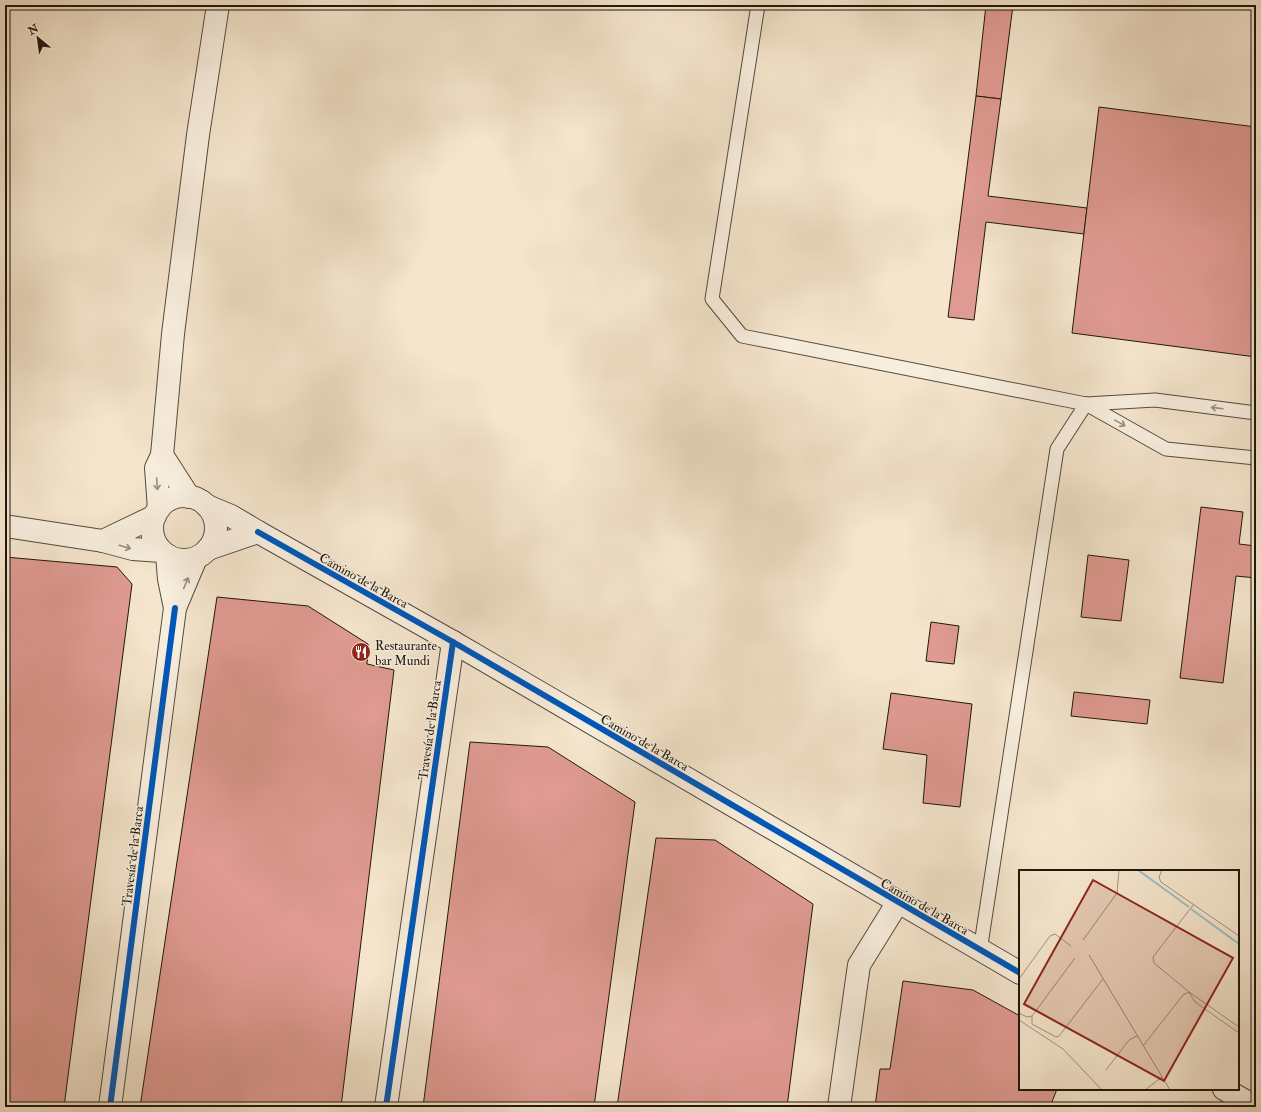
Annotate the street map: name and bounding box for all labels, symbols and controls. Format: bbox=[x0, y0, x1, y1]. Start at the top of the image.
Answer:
north arrow bbox=[18, 18, 58, 58]
text: N bbox=[25, 21, 42, 38]
one-way arrow bbox=[1211, 404, 1224, 412]
one-way arrow bbox=[1114, 419, 1126, 427]
one-way arrow bbox=[153, 477, 160, 490]
one-way arrow bbox=[118, 544, 131, 551]
street label: Camino de la Barca bbox=[316, 550, 411, 612]
one-way arrow bbox=[183, 578, 190, 590]
place label: Restaurante bar Mundi bbox=[375, 638, 437, 669]
restaurant icon: Restaurante bar Mundi bbox=[350, 641, 372, 663]
street label: Travesía de la Barca bbox=[415, 679, 445, 781]
street label: Camino de la Barca bbox=[598, 711, 692, 775]
street label: Travesía de la Barca bbox=[119, 805, 147, 907]
inset map bbox=[1019, 870, 1239, 1090]
street label: Camino de la Barca bbox=[878, 875, 972, 939]

